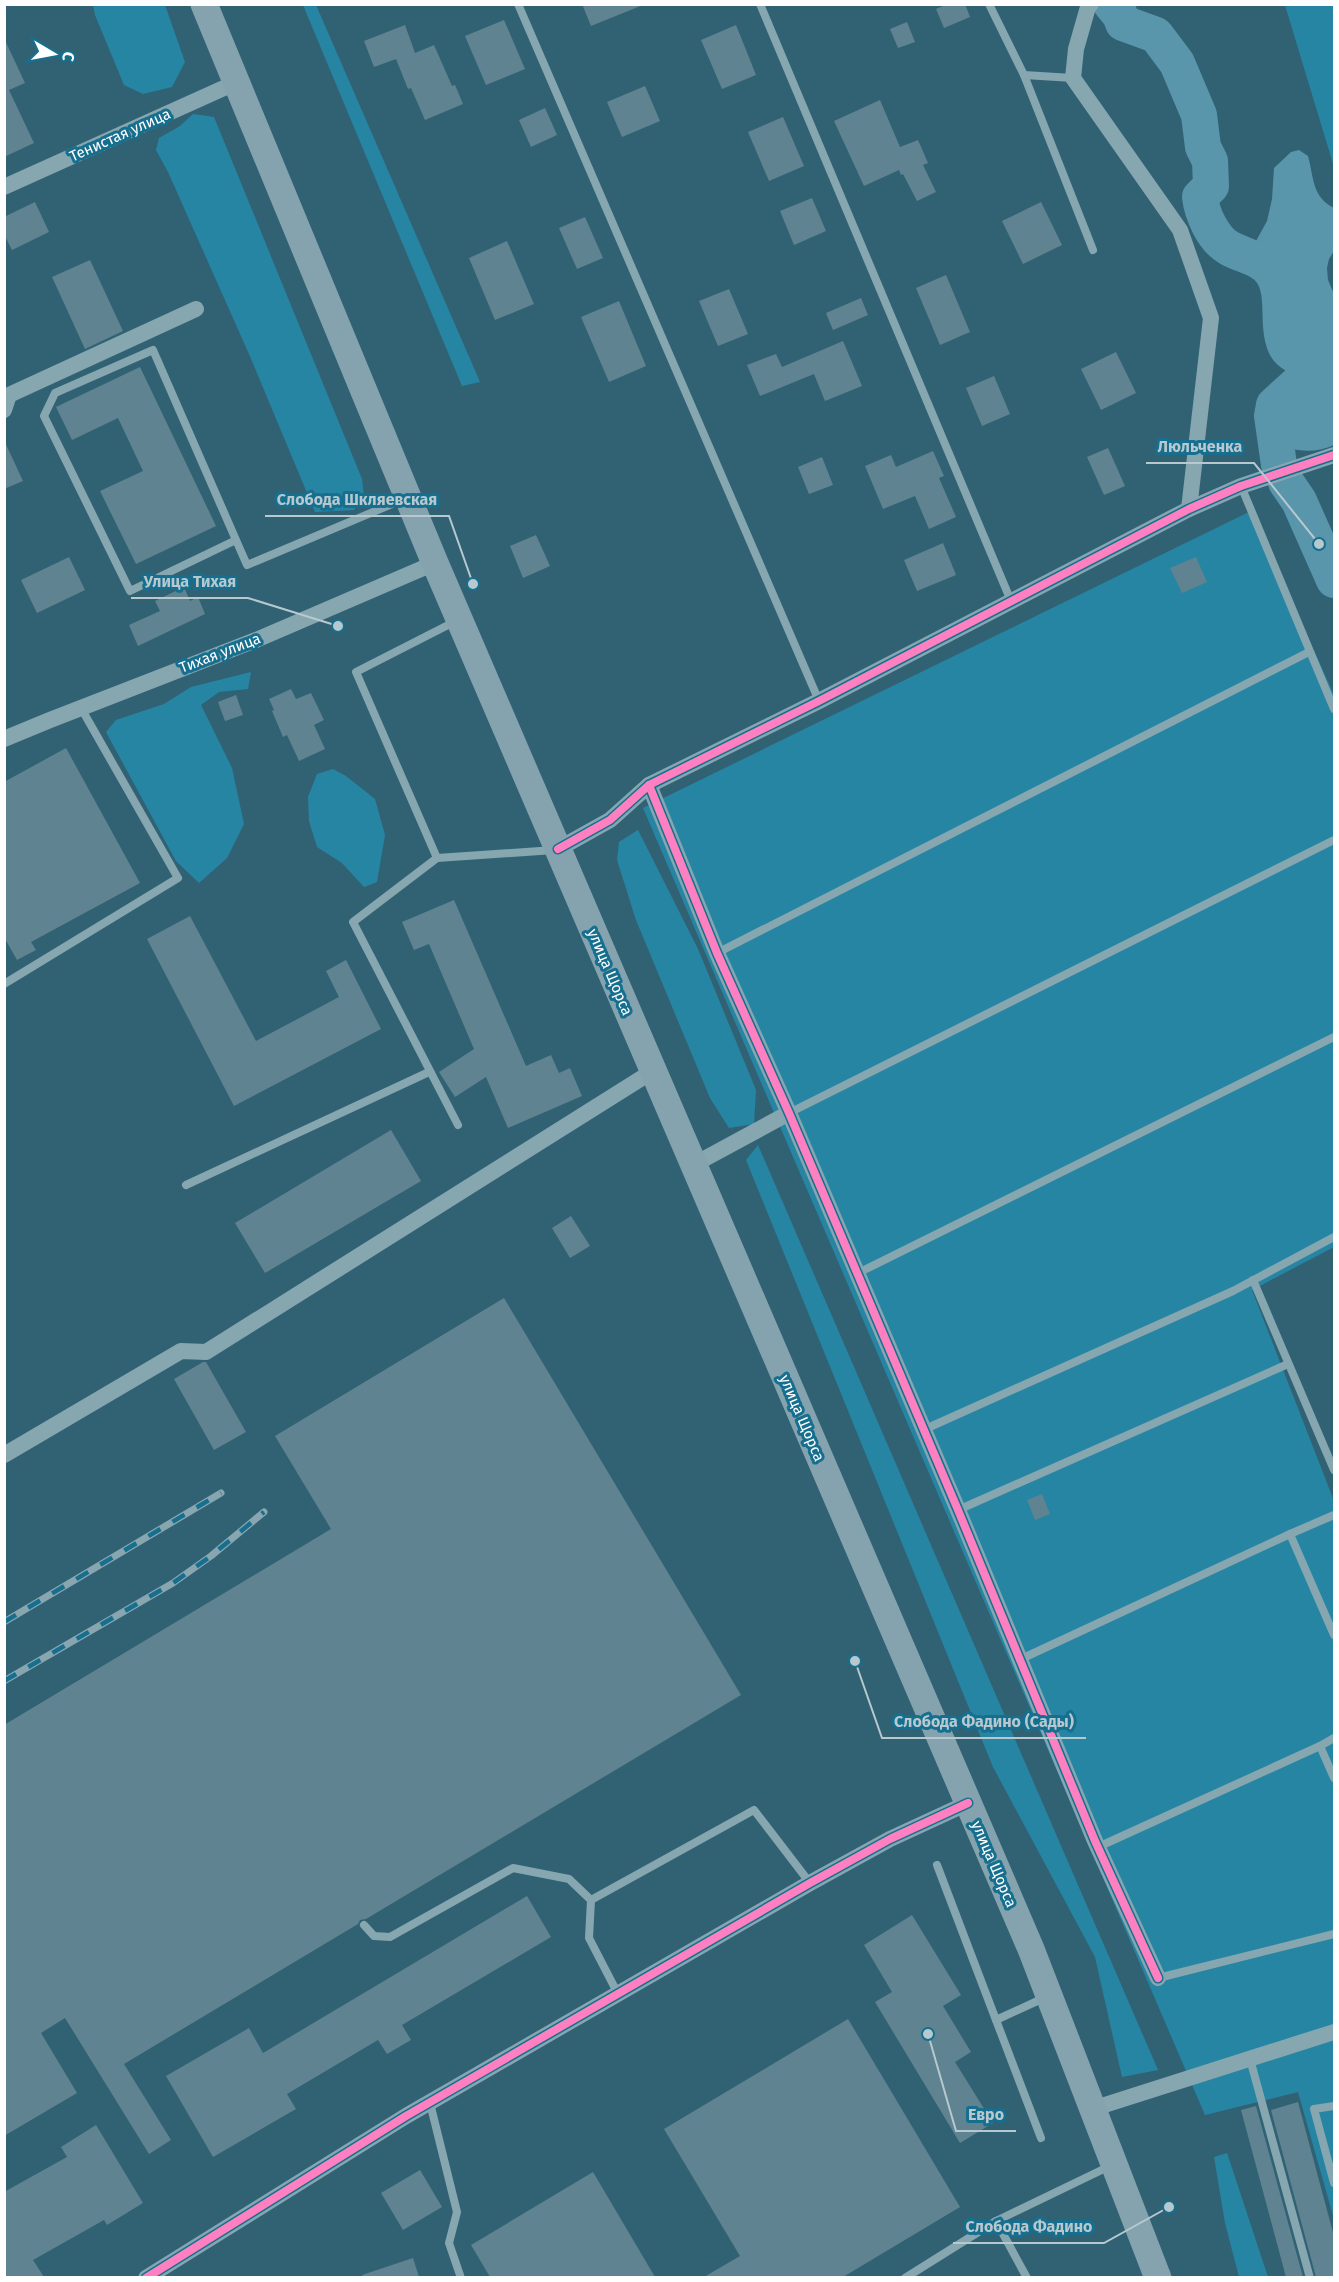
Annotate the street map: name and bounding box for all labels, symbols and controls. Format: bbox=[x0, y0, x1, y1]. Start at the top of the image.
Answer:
north arrow bbox=[24, 24, 84, 84]
text: С bbox=[58, 50, 78, 63]
street label: Тенистая улица bbox=[67, 105, 173, 165]
callout: Люльченка bbox=[1146, 429, 1254, 463]
text: Люльченка bbox=[1158, 437, 1243, 456]
callout: Слобода Шкляевская bbox=[265, 482, 449, 516]
text: Слобода Шкляевская bbox=[277, 490, 437, 509]
callout: Улица Тихая bbox=[131, 564, 248, 598]
text: Улица Тихая bbox=[143, 572, 236, 591]
street label: Тихая улица bbox=[177, 629, 263, 677]
street label: улица Щорса bbox=[584, 926, 636, 1018]
street label: улица Щорса bbox=[776, 1372, 828, 1464]
callout: Слобода Фадино (Сады) bbox=[882, 1704, 1086, 1738]
text: Слобода Фадино (Сады) bbox=[894, 1712, 1074, 1731]
street label: улица Щорса bbox=[968, 1818, 1020, 1910]
callout: Евро bbox=[956, 2097, 1016, 2131]
text: Евро bbox=[968, 2105, 1004, 2124]
callout: Слобода Фадино bbox=[953, 2209, 1104, 2243]
text: Слобода Фадино bbox=[966, 2217, 1092, 2236]

